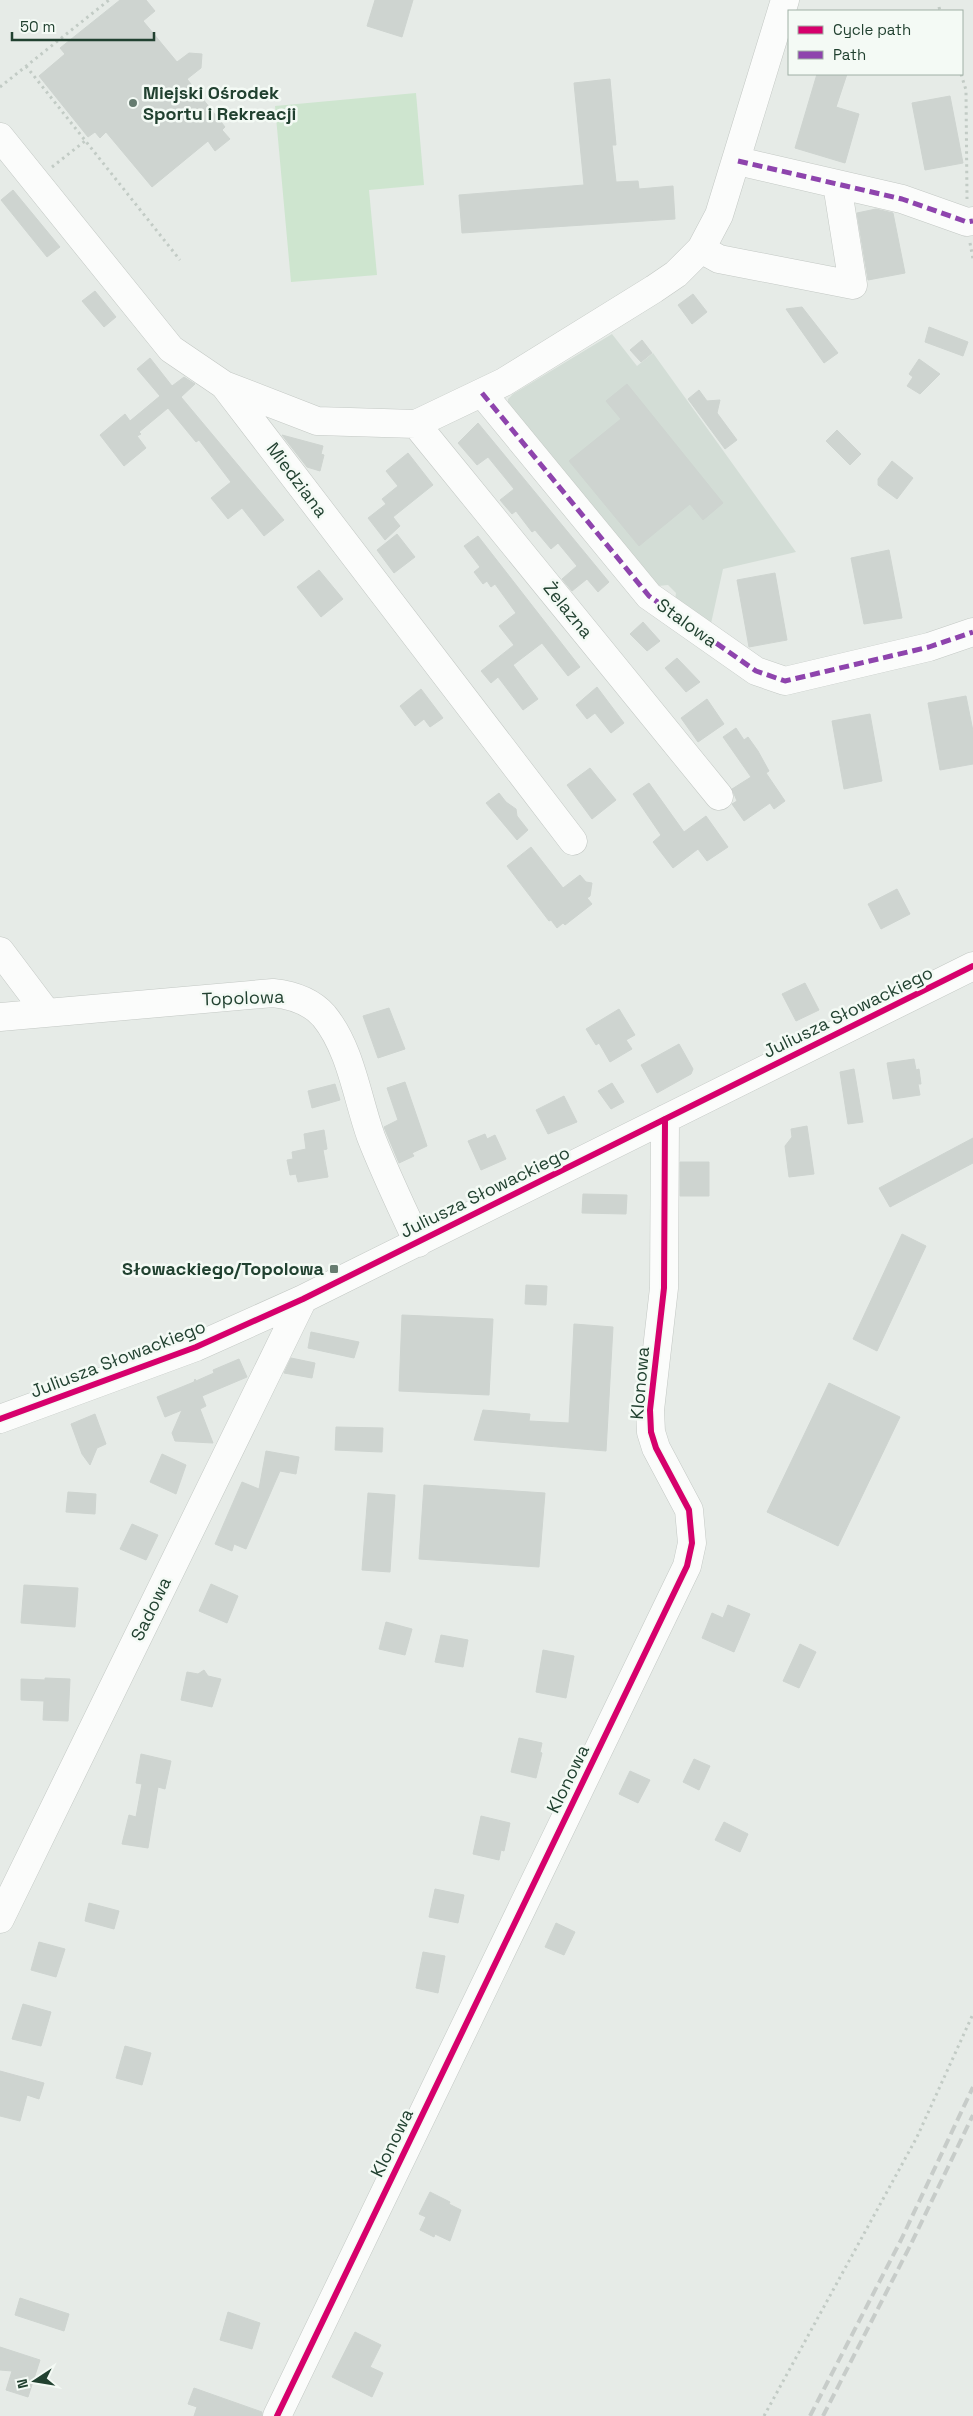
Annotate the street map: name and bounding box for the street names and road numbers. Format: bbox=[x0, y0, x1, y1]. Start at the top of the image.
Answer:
street label: Miedziana bbox=[262, 438, 333, 522]
street label: Żelazna bbox=[539, 577, 598, 643]
street label: Stalowa bbox=[652, 593, 722, 652]
street label: Juliusza Słowackiego bbox=[759, 960, 936, 1063]
street label: Topolowa bbox=[201, 985, 285, 1010]
street label: Juliusza Słowackiego bbox=[396, 1140, 573, 1243]
street label: Juliusza Słowackiego bbox=[27, 1314, 209, 1403]
street label: Klonowa bbox=[625, 1346, 654, 1420]
street label: Sadowa bbox=[125, 1573, 176, 1645]
street label: Klonowa bbox=[541, 1741, 594, 1817]
street label: Klonowa bbox=[365, 2105, 418, 2181]

